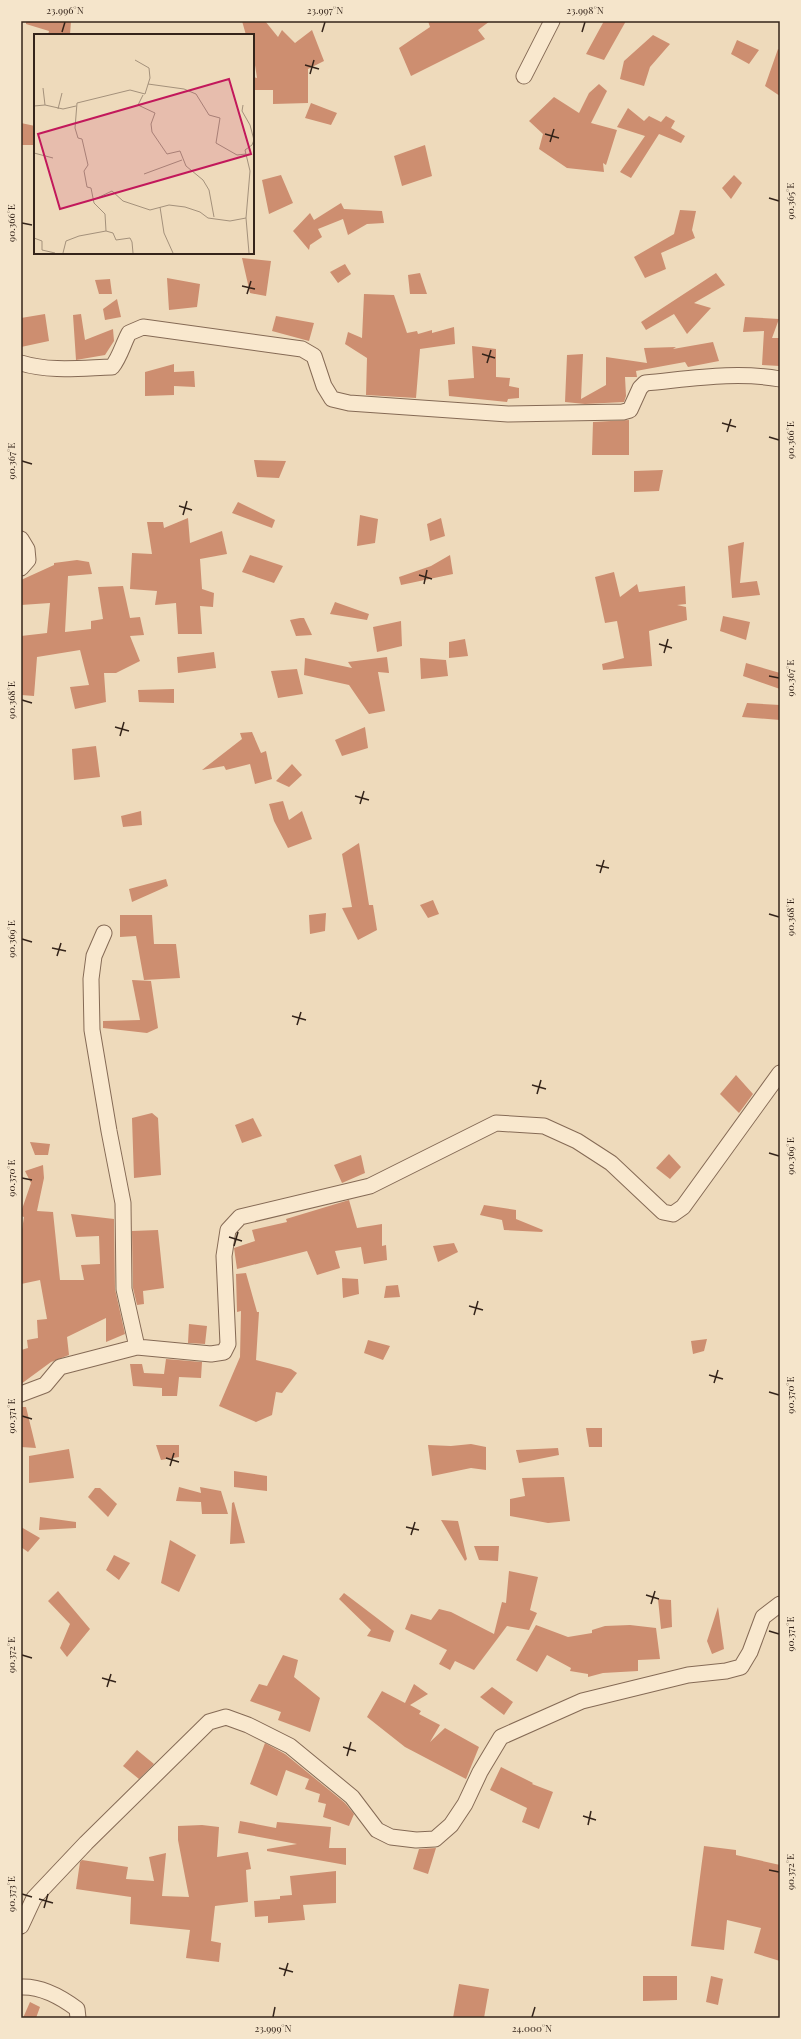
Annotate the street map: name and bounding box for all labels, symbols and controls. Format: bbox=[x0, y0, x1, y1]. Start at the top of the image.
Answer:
text: 23.996°N bbox=[46, 3, 84, 17]
text: 23.997°N bbox=[307, 3, 343, 17]
text: 23.998°N bbox=[566, 3, 604, 17]
inset map bbox=[34, 34, 254, 254]
text: 90.365°E bbox=[783, 183, 797, 219]
text: 90.366°E bbox=[4, 204, 18, 242]
text: 90.366°E bbox=[783, 421, 797, 459]
text: 90.367°E bbox=[4, 443, 18, 479]
text: 90.367°E bbox=[783, 660, 797, 696]
text: 90.368°E bbox=[4, 681, 18, 719]
text: 90.368°E bbox=[783, 898, 797, 936]
text: 90.369°E bbox=[4, 920, 18, 958]
text: 90.369°E bbox=[783, 1137, 797, 1175]
text: 90.370°E bbox=[4, 1159, 18, 1197]
text: 90.370°E bbox=[783, 1376, 797, 1414]
text: 90.371°E bbox=[4, 1398, 18, 1434]
text: 90.371°E bbox=[783, 1616, 797, 1652]
text: 90.372°E bbox=[4, 1637, 18, 1673]
text: 90.372°E bbox=[783, 1854, 797, 1890]
text: 90.373°E bbox=[4, 1876, 18, 1912]
text: 23.999°N bbox=[254, 2021, 292, 2035]
text: 24.000°N bbox=[512, 2021, 552, 2035]

